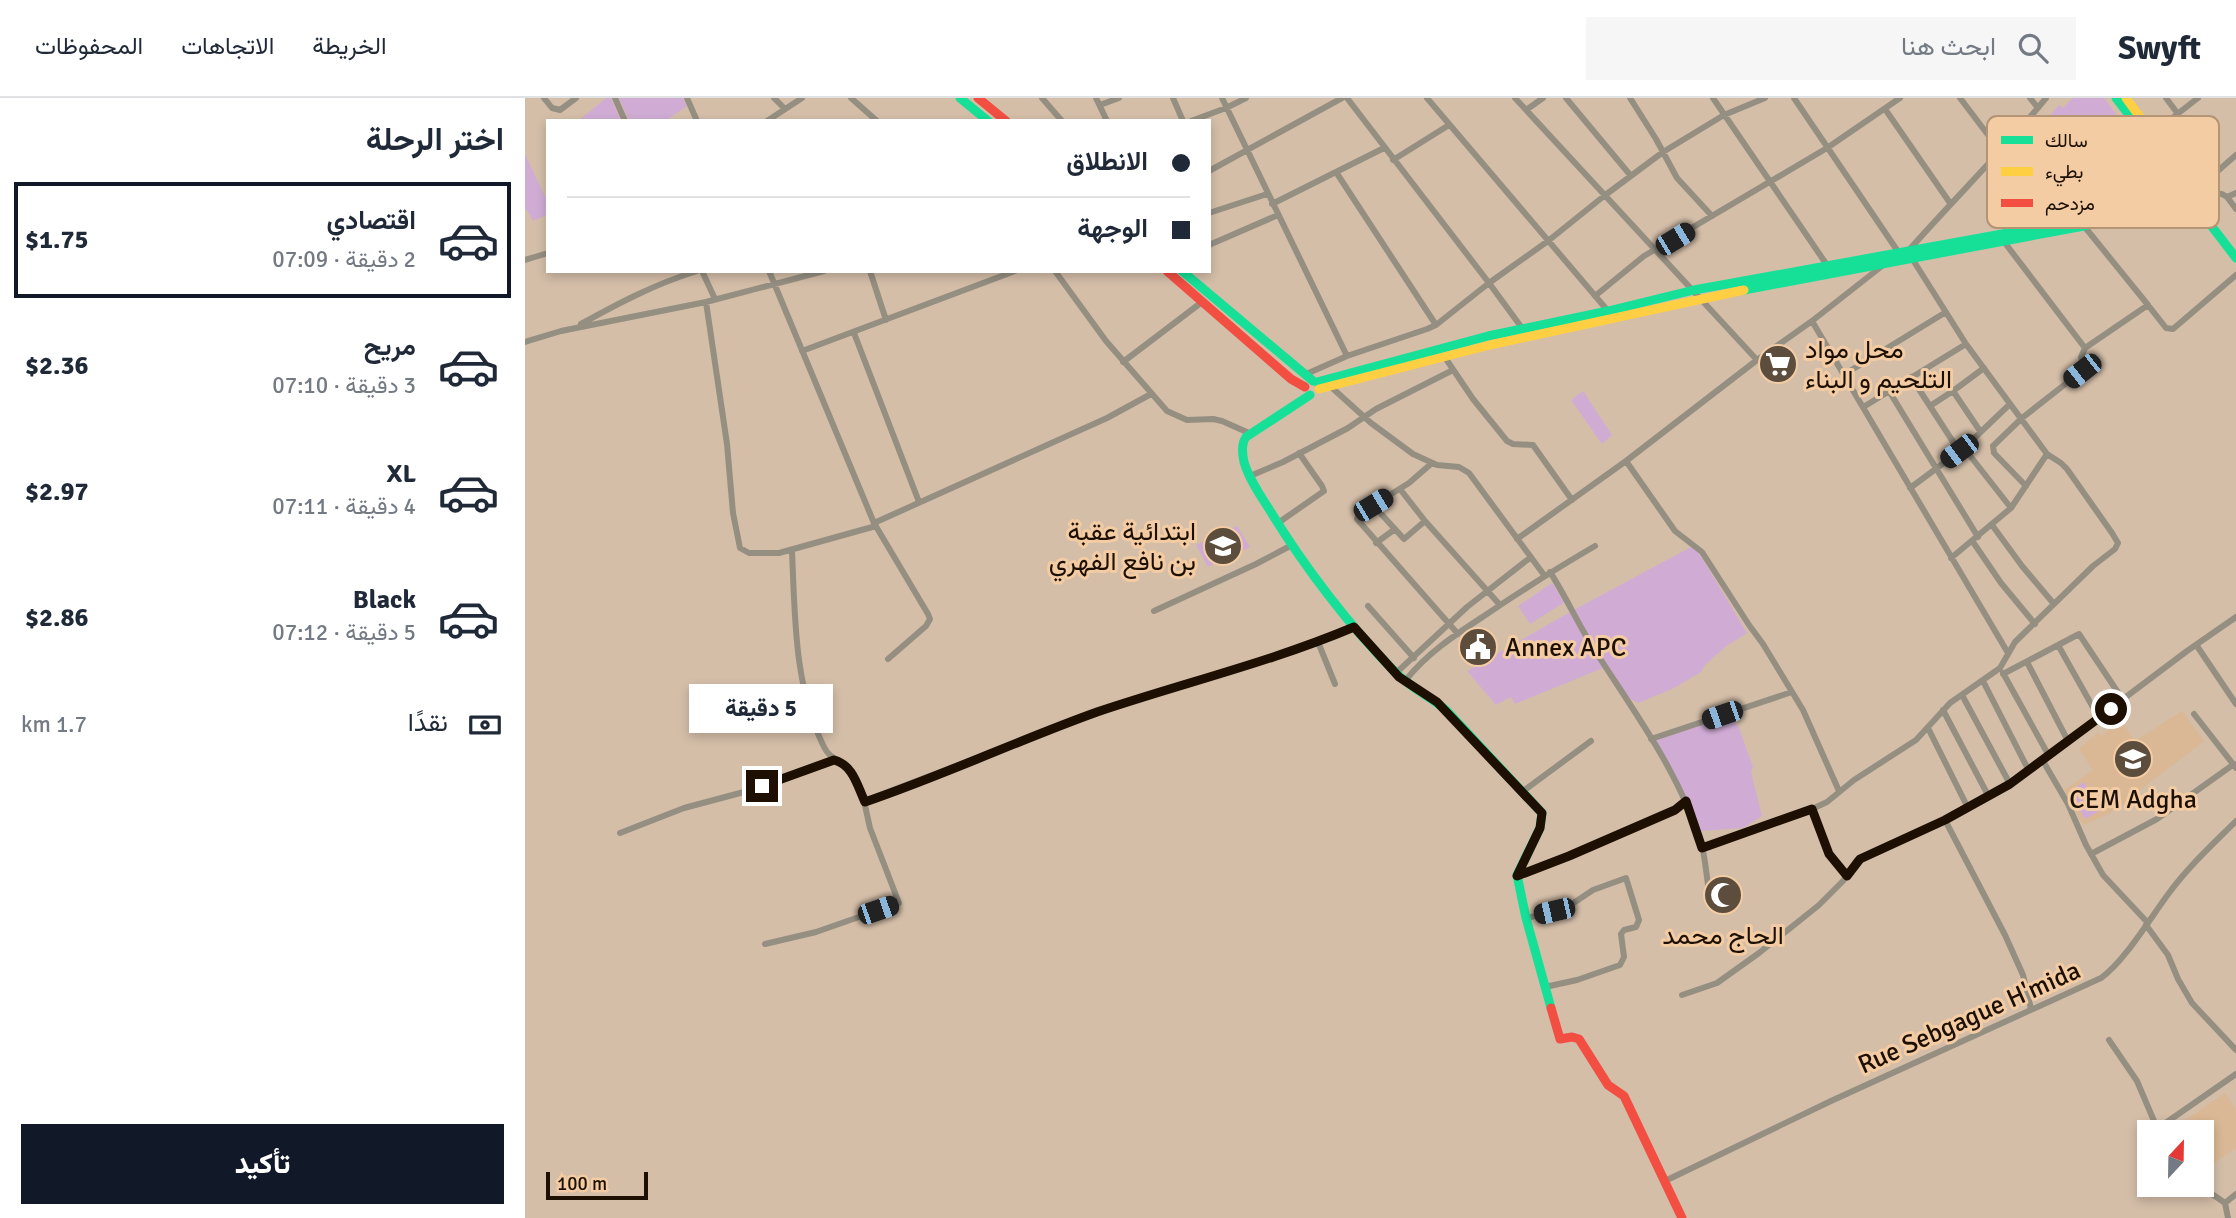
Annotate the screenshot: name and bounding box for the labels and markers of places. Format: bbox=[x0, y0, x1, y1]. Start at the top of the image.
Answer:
place label: محل مواد التلحيم و البناء bbox=[1805, 334, 1952, 396]
supermarket icon: محل مواد التلحيم و البناء bbox=[1757, 343, 1799, 385]
place label: ابتدائية عقبة بن نافع الفهري bbox=[1049, 516, 1196, 582]
school or university icon: ابتدائية عقبة بن نافع الفهري bbox=[1202, 525, 1244, 567]
public building icon: Annex APC bbox=[1457, 626, 1499, 668]
place label: Annex APC bbox=[1505, 632, 1626, 664]
school or university icon: CEM Adgha bbox=[2112, 738, 2154, 780]
place label: CEM Adgha bbox=[2069, 784, 2197, 816]
mosque icon: الحاج محمد bbox=[1702, 874, 1744, 916]
place label: الحاج محمد bbox=[1662, 920, 1784, 953]

